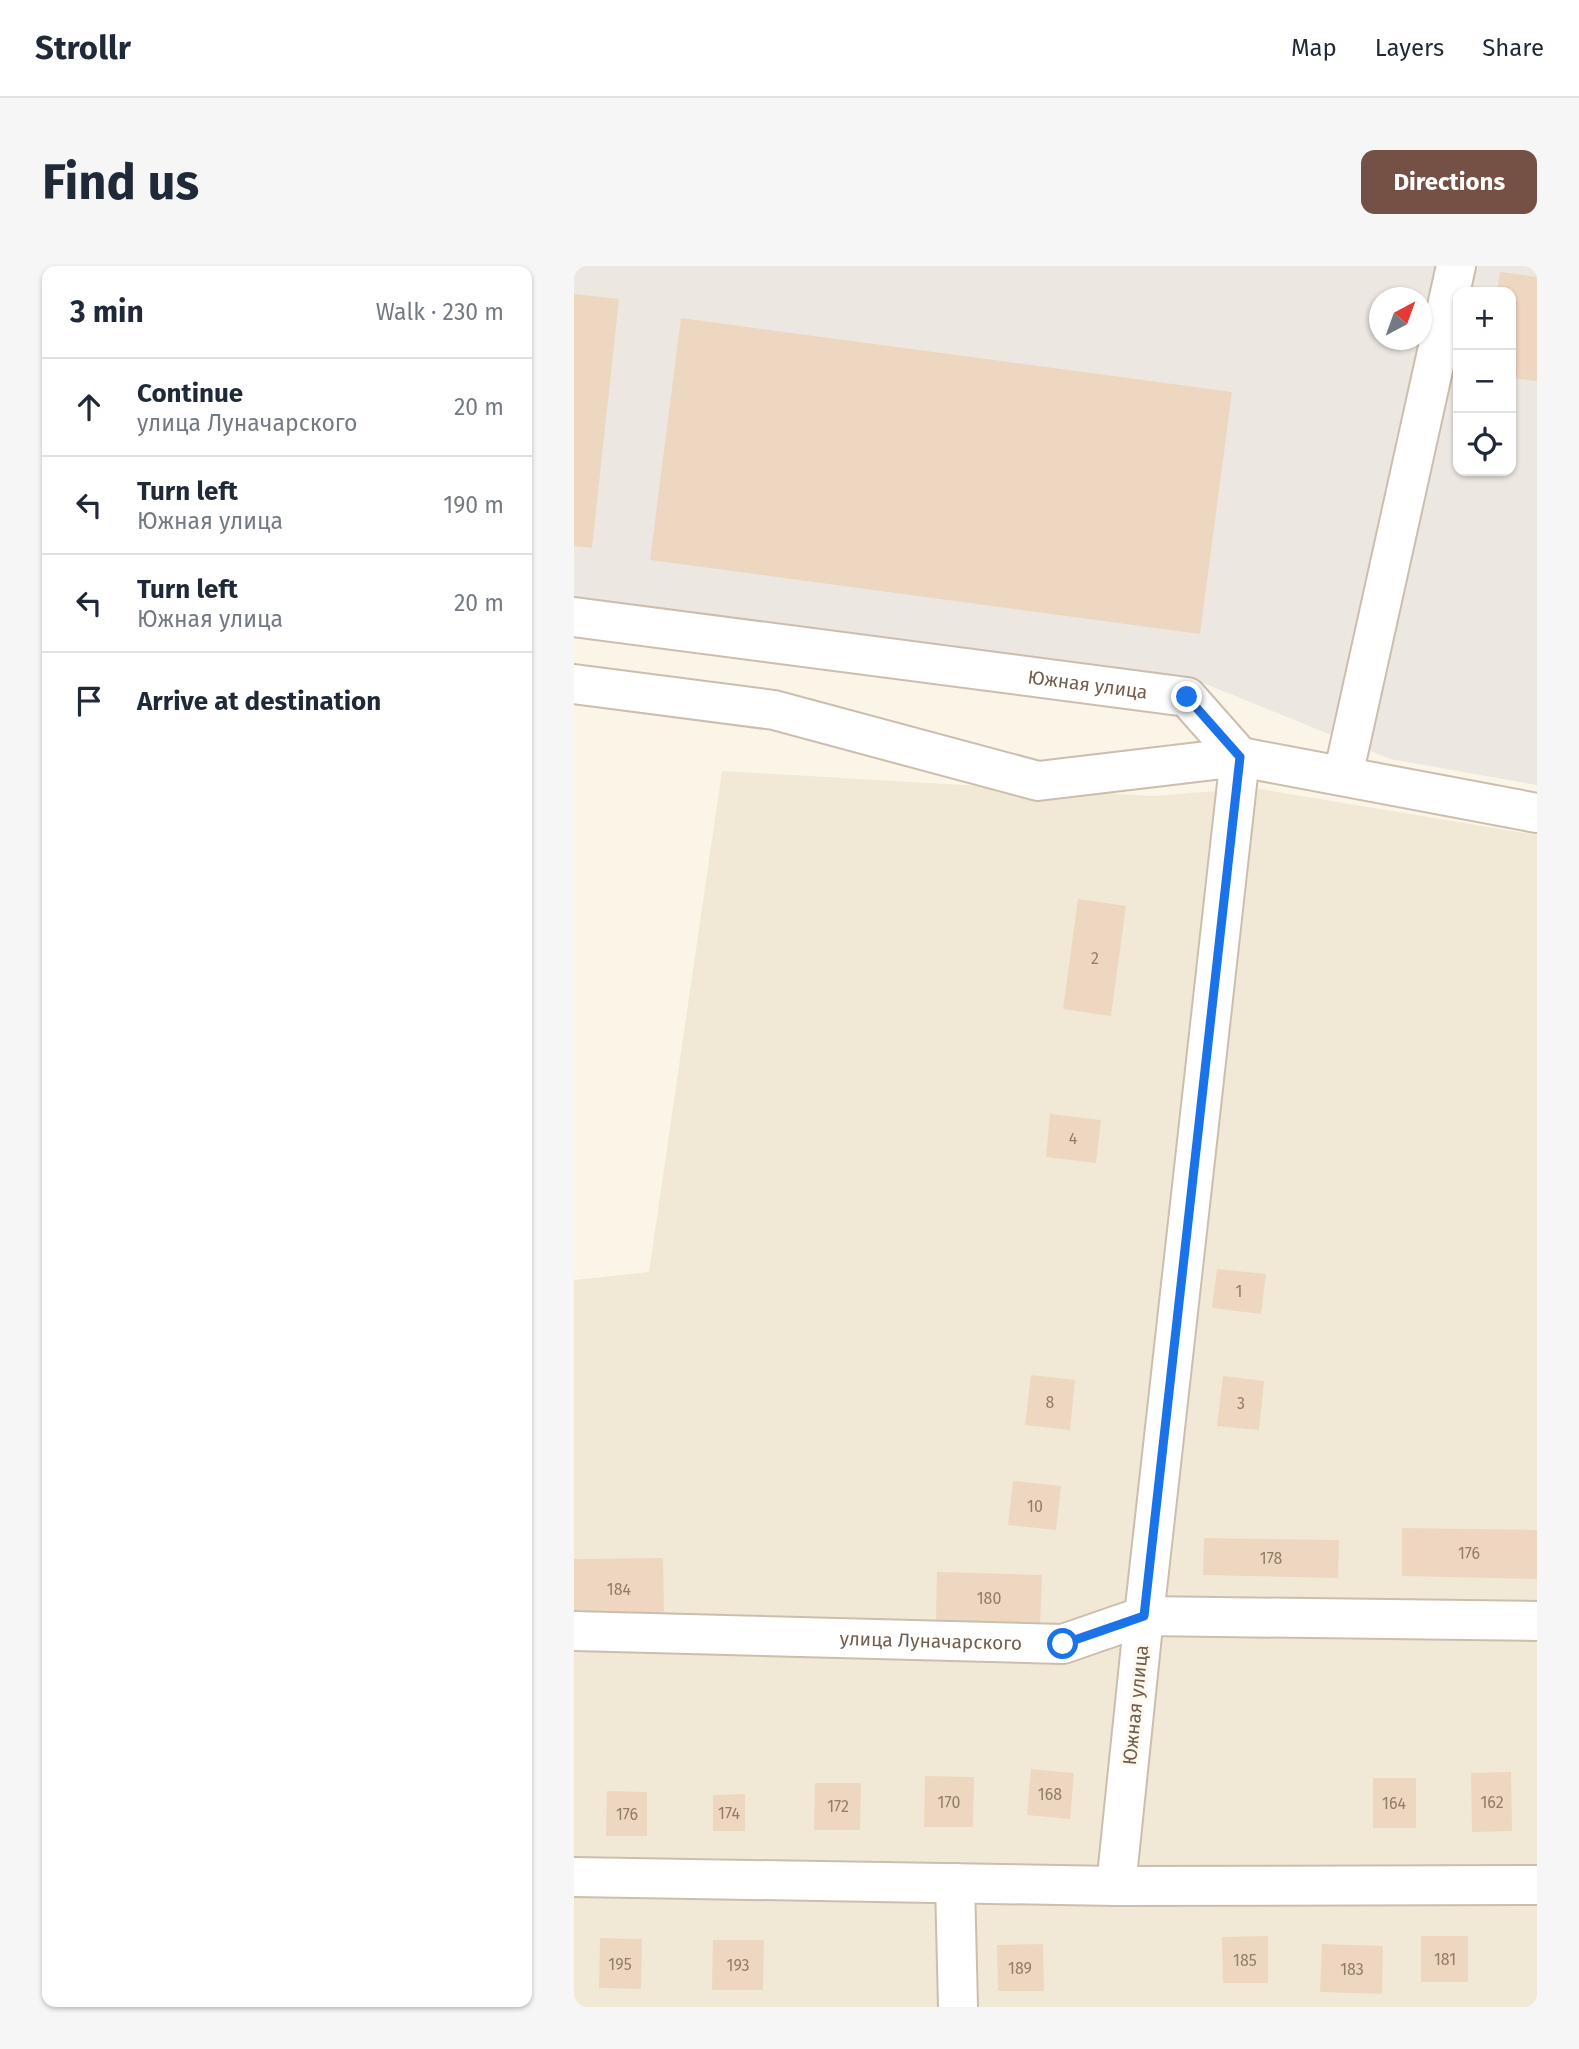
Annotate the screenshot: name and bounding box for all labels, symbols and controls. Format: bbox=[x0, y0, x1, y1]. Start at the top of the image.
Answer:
text: Strollr bbox=[35, 28, 131, 68]
text: Map bbox=[1291, 34, 1337, 62]
text: Layers bbox=[1375, 34, 1444, 62]
text: Share bbox=[1482, 34, 1544, 62]
button: Directions bbox=[1361, 150, 1537, 214]
text: Find us bbox=[42, 153, 199, 212]
north arrow bbox=[1369, 287, 1432, 350]
map controls bbox=[1453, 287, 1516, 476]
button: + bbox=[1453, 287, 1516, 350]
text: 3 min bbox=[70, 294, 144, 330]
text: Walk · 230 m bbox=[376, 298, 504, 326]
button: − bbox=[1453, 350, 1516, 413]
text: Continue bbox=[137, 378, 243, 409]
icon: ahead bbox=[70, 388, 108, 426]
text: 20 m bbox=[454, 393, 504, 421]
text: улица Луначарского bbox=[137, 409, 358, 437]
button: locate bbox=[1453, 413, 1516, 476]
text: Turn left bbox=[137, 476, 238, 507]
icon: left bbox=[70, 486, 108, 524]
text: 190 m bbox=[443, 491, 504, 519]
text: Южная улица bbox=[137, 507, 283, 535]
text: Turn left bbox=[137, 574, 238, 605]
icon: left bbox=[70, 584, 108, 622]
text: 20 m bbox=[454, 589, 504, 617]
text: Южная улица bbox=[137, 605, 283, 633]
street label: Южная улица bbox=[1026, 665, 1149, 704]
route end bbox=[1171, 681, 1202, 712]
icon: arrive bbox=[70, 682, 108, 720]
text: Arrive at destination bbox=[137, 686, 381, 717]
house number: 2 bbox=[1091, 949, 1099, 968]
house number: 4 bbox=[1069, 1129, 1078, 1148]
house number: 1 bbox=[1236, 1282, 1242, 1301]
house number: 8 bbox=[1046, 1393, 1055, 1412]
house number: 3 bbox=[1237, 1394, 1245, 1413]
house number: 10 bbox=[1027, 1497, 1043, 1516]
house number: 176 bbox=[1458, 1544, 1480, 1563]
house number: 178 bbox=[1260, 1549, 1282, 1568]
house number: 184 bbox=[607, 1580, 632, 1599]
house number: 180 bbox=[977, 1589, 1001, 1608]
street label: улица Луначарского bbox=[839, 1627, 1022, 1655]
route start bbox=[1047, 1628, 1078, 1659]
street label: Южная улица bbox=[1118, 1644, 1153, 1766]
house number: 168 bbox=[1038, 1785, 1062, 1804]
house number: 170 bbox=[938, 1793, 960, 1812]
house number: 162 bbox=[1480, 1793, 1504, 1812]
house number: 164 bbox=[1382, 1794, 1406, 1813]
house number: 172 bbox=[827, 1797, 849, 1816]
house number: 174 bbox=[718, 1804, 740, 1823]
house number: 176 bbox=[616, 1805, 638, 1824]
house number: 181 bbox=[1434, 1950, 1456, 1969]
house number: 185 bbox=[1233, 1951, 1257, 1970]
house number: 195 bbox=[608, 1955, 632, 1974]
house number: 193 bbox=[727, 1956, 750, 1975]
house number: 189 bbox=[1008, 1959, 1032, 1978]
house number: 183 bbox=[1340, 1960, 1364, 1979]

